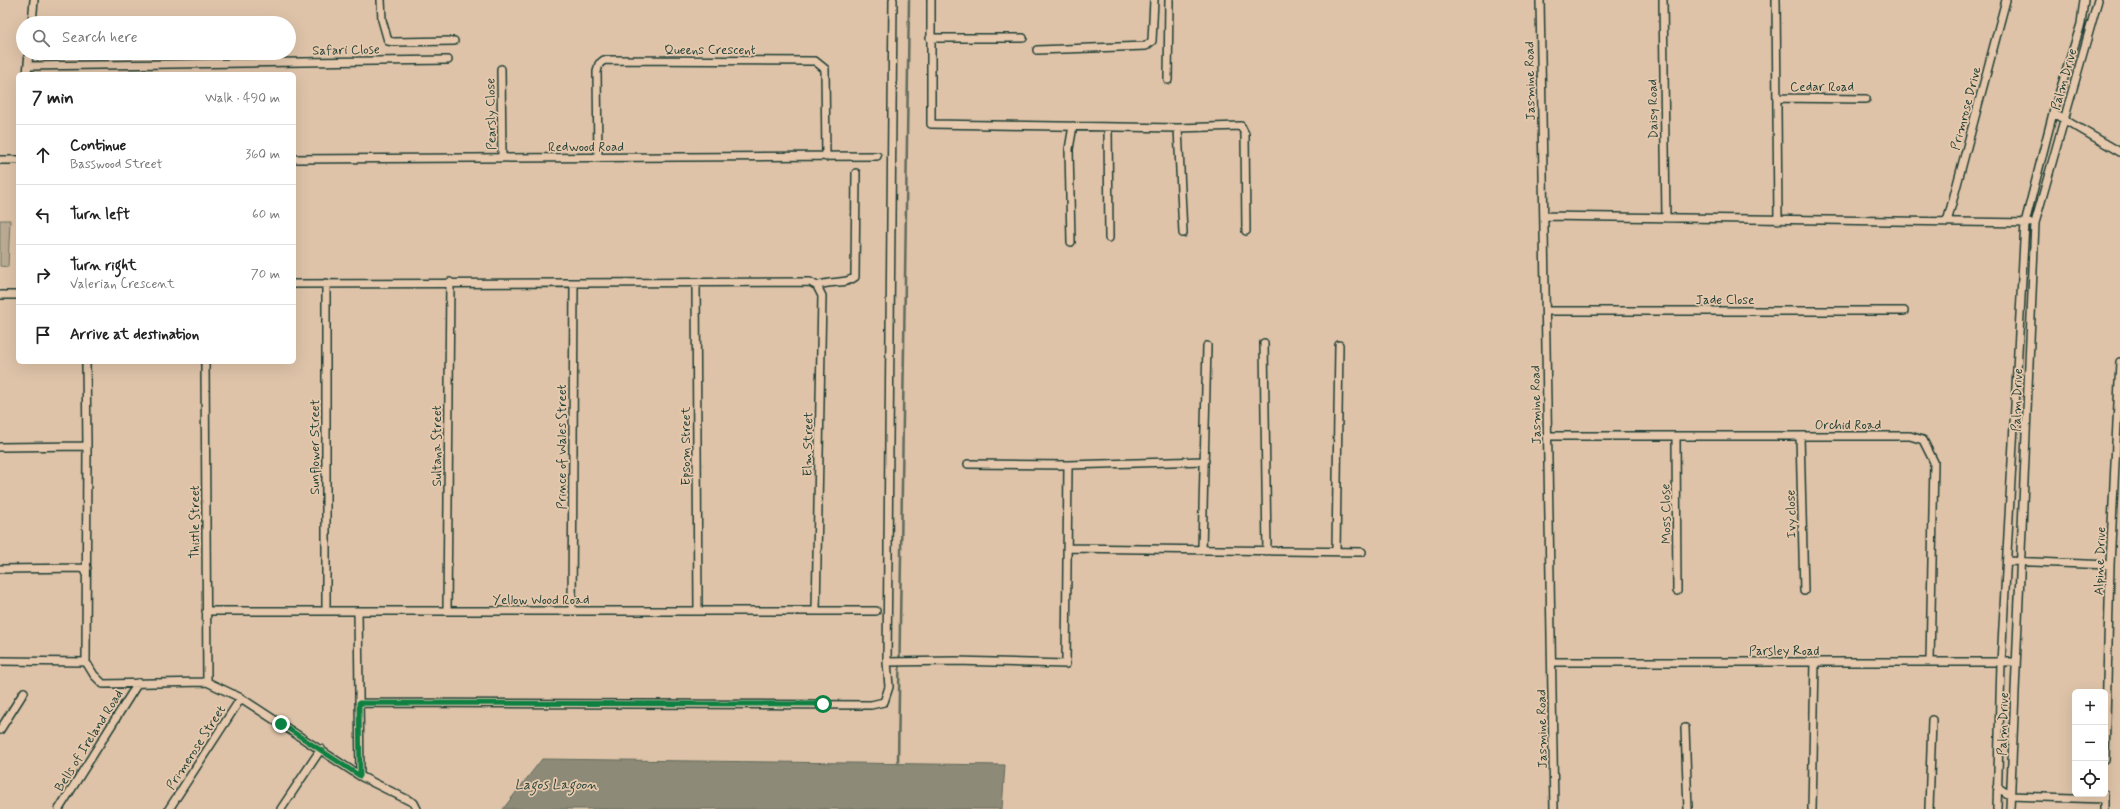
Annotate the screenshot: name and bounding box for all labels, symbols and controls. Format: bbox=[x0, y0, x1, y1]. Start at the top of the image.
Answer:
search box bbox=[16, 16, 296, 60]
icon: search bbox=[30, 27, 52, 49]
text: Search here bbox=[62, 28, 138, 48]
street label: Safari Close bbox=[312, 41, 380, 60]
street label: Jasmine Road bbox=[1521, 41, 1540, 121]
street label: Queens Crescent bbox=[664, 42, 756, 59]
street label: Palm Drive bbox=[2048, 46, 2081, 112]
street label: Primrose Drive bbox=[1947, 65, 1986, 152]
street label: Pearsly Close bbox=[482, 78, 501, 150]
street label: Daisy Road bbox=[1644, 79, 1663, 139]
street label: Cedar Road bbox=[1790, 79, 1854, 96]
text: 7 min bbox=[32, 87, 74, 109]
text: Walk · 490 m bbox=[205, 90, 280, 107]
text: Continue bbox=[70, 136, 126, 156]
street label: Redwood Road bbox=[548, 139, 624, 156]
icon: ahead bbox=[32, 144, 54, 166]
text: 360 m bbox=[245, 146, 280, 163]
text: Basswood Street bbox=[70, 156, 163, 173]
icon: left bbox=[32, 204, 54, 226]
text: Turn left bbox=[70, 205, 130, 225]
text: 60 m bbox=[252, 206, 280, 223]
text: Turn right bbox=[70, 256, 137, 276]
icon: right bbox=[32, 264, 54, 286]
text: 70 m bbox=[251, 266, 280, 283]
text: Valerian Crescent bbox=[70, 276, 175, 293]
street label: Jade Close bbox=[1696, 292, 1754, 309]
icon: arrive bbox=[32, 324, 54, 346]
text: Arrive at destination bbox=[70, 325, 199, 345]
street label: Jasmine Road bbox=[1527, 365, 1546, 445]
street label: Palm Drive bbox=[2008, 368, 2027, 432]
street label: Prince of Wales Street bbox=[554, 384, 571, 510]
street label: Sunflower Street bbox=[307, 399, 324, 495]
street label: Sultana Street bbox=[429, 405, 446, 487]
street label: Epsom Street bbox=[678, 406, 695, 485]
street label: Elm Street bbox=[799, 412, 818, 476]
street label: Orchid Road bbox=[1815, 417, 1881, 434]
street label: Moss Close bbox=[1657, 484, 1676, 544]
street label: Thistle Street bbox=[187, 485, 204, 559]
street label: Ivy close bbox=[1783, 489, 1800, 538]
street label: Alpine Drive bbox=[2091, 526, 2110, 596]
street label: Yellow Wood Road bbox=[493, 592, 589, 609]
street label: Parsley Road bbox=[1749, 643, 1819, 660]
street label: Bells of Ireland Road bbox=[51, 687, 127, 795]
street label: Jasmine Road bbox=[1533, 689, 1552, 769]
map controls bbox=[2072, 689, 2108, 797]
button: + bbox=[2072, 689, 2108, 725]
street label: Palm Drive bbox=[1994, 692, 2013, 756]
route start bbox=[814, 695, 832, 713]
street label: Primerose Street bbox=[163, 702, 230, 793]
route end bbox=[272, 715, 290, 733]
button: − bbox=[2072, 725, 2108, 761]
button: locate bbox=[2072, 761, 2108, 797]
water label: Lagos Lagoon bbox=[515, 776, 597, 796]

